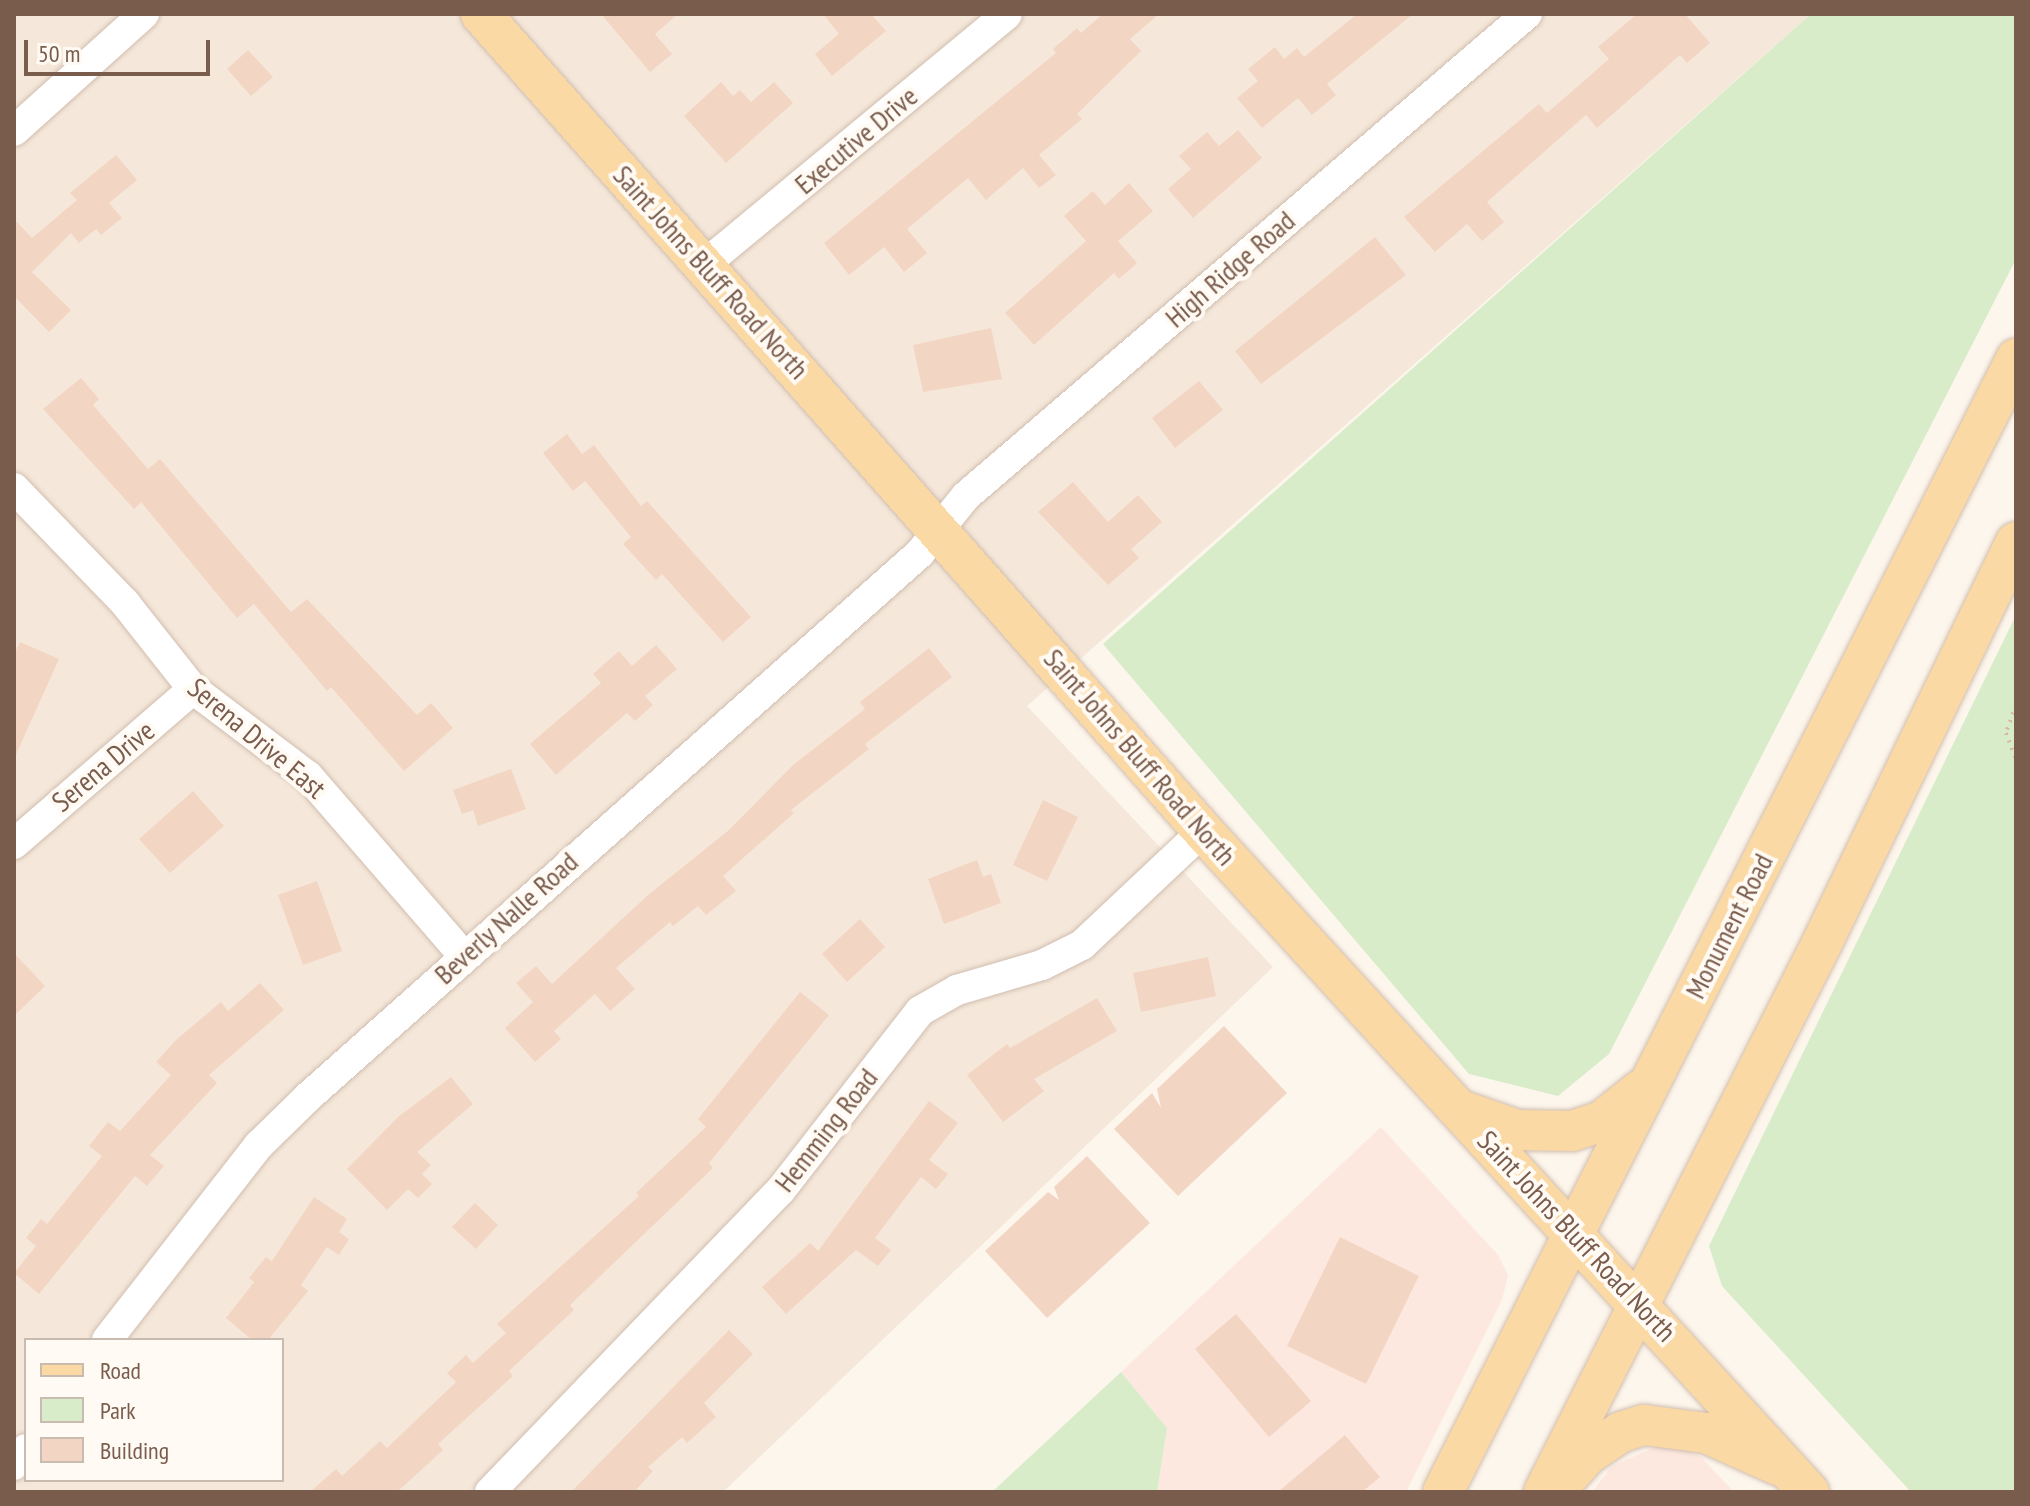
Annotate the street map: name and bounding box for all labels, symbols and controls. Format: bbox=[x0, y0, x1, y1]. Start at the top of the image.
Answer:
scale bar bbox=[28, 24, 214, 74]
text: 50 m bbox=[38, 38, 80, 69]
street label: Executive Drive bbox=[788, 79, 924, 201]
street label: Saint Johns Bluff Road North bbox=[606, 158, 816, 386]
street label: High Ridge Road bbox=[1158, 204, 1302, 334]
street label: Saint Johns Bluff Road North bbox=[1037, 642, 1243, 872]
street label: Serena Drive East bbox=[181, 671, 333, 805]
street label: Serena Drive bbox=[45, 714, 161, 818]
street label: Beverly Nalle Road bbox=[427, 845, 585, 991]
street label: Monument Road bbox=[1678, 848, 1780, 1004]
street label: Hemming Road bbox=[767, 1062, 885, 1198]
street label: Saint Johns Bluff Road North bbox=[1471, 1124, 1683, 1348]
legend bbox=[24, 1338, 284, 1482]
text: Road bbox=[100, 1355, 141, 1386]
text: Park bbox=[100, 1395, 136, 1426]
text: Building bbox=[100, 1435, 169, 1466]

